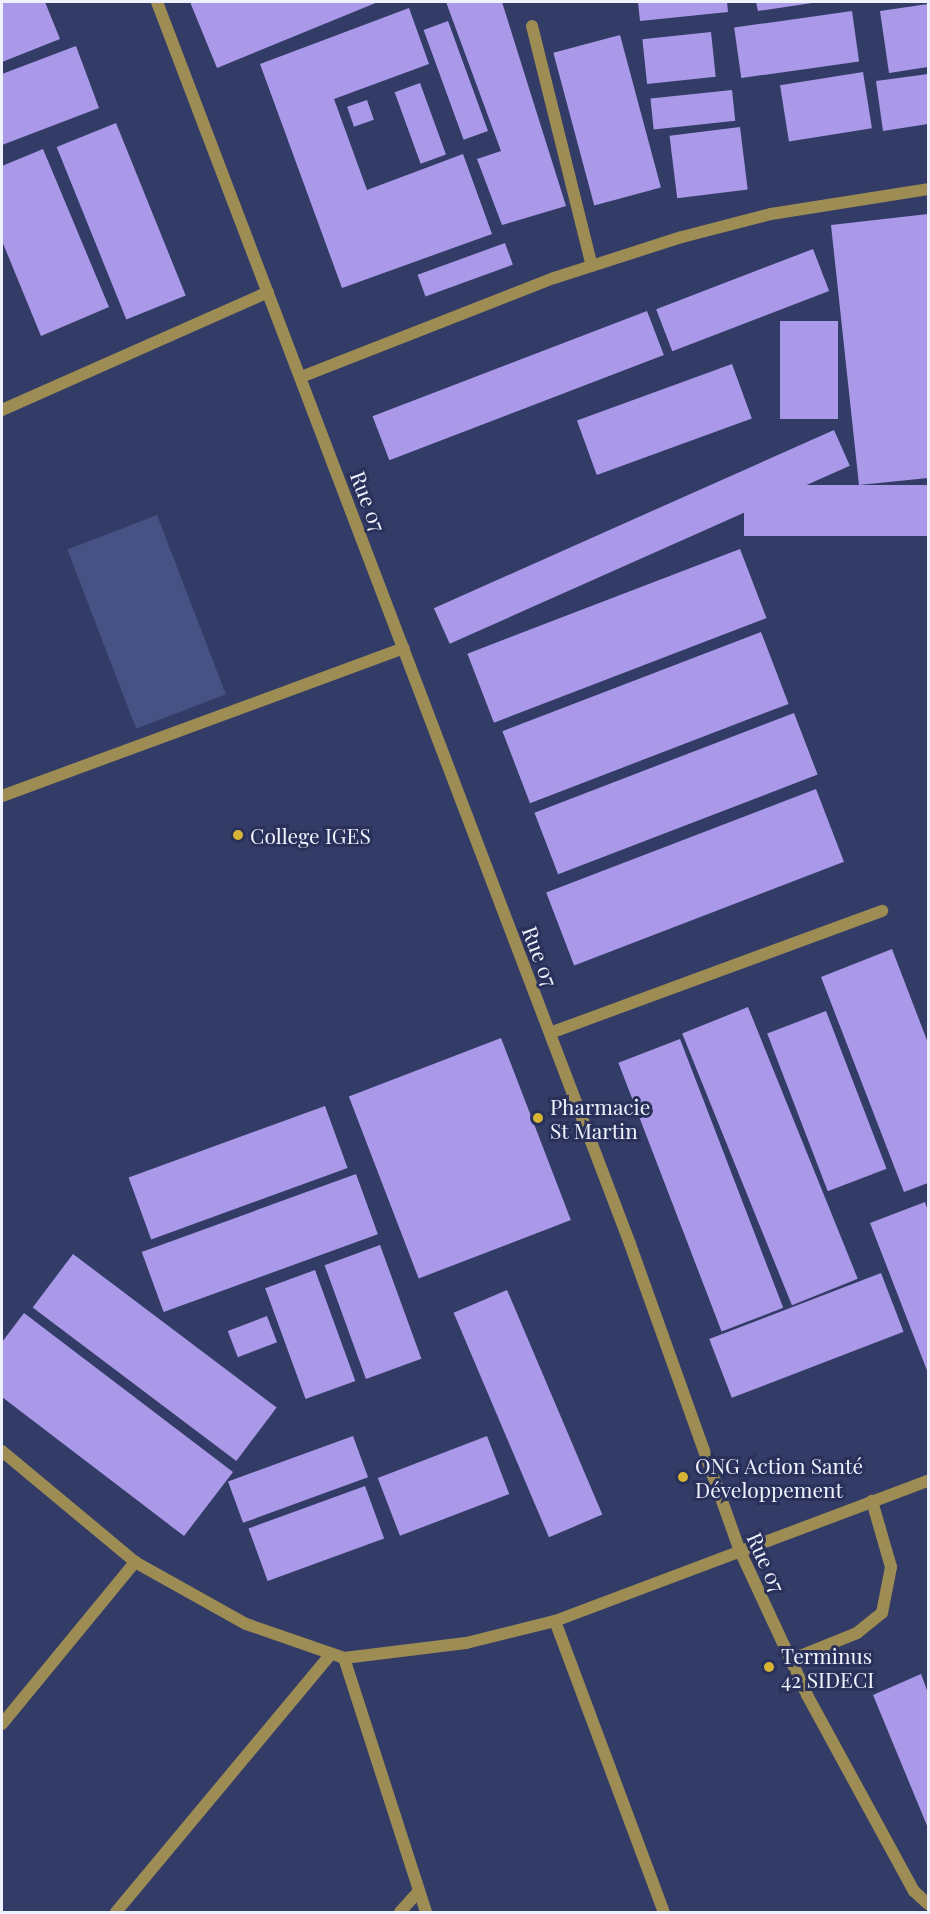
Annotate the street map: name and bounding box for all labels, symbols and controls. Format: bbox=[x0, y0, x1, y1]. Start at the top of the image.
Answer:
street label: Rue 07 bbox=[346, 467, 392, 535]
place label: College IGES bbox=[250, 822, 371, 848]
marker: College IGES bbox=[231, 828, 245, 842]
street label: Rue 07 bbox=[518, 922, 564, 990]
place label: Pharmacie St Martin bbox=[550, 1093, 650, 1143]
marker: Pharmacie St Martin bbox=[531, 1111, 545, 1125]
place label: ONG Action Santé Développement bbox=[695, 1452, 864, 1502]
marker: ONG Action Santé Développement bbox=[676, 1470, 690, 1484]
street label: Rue 07 bbox=[743, 1528, 791, 1596]
place label: Terminus 42 SIDECI bbox=[781, 1642, 874, 1692]
marker: Terminus 42 SIDECI bbox=[762, 1660, 776, 1674]

